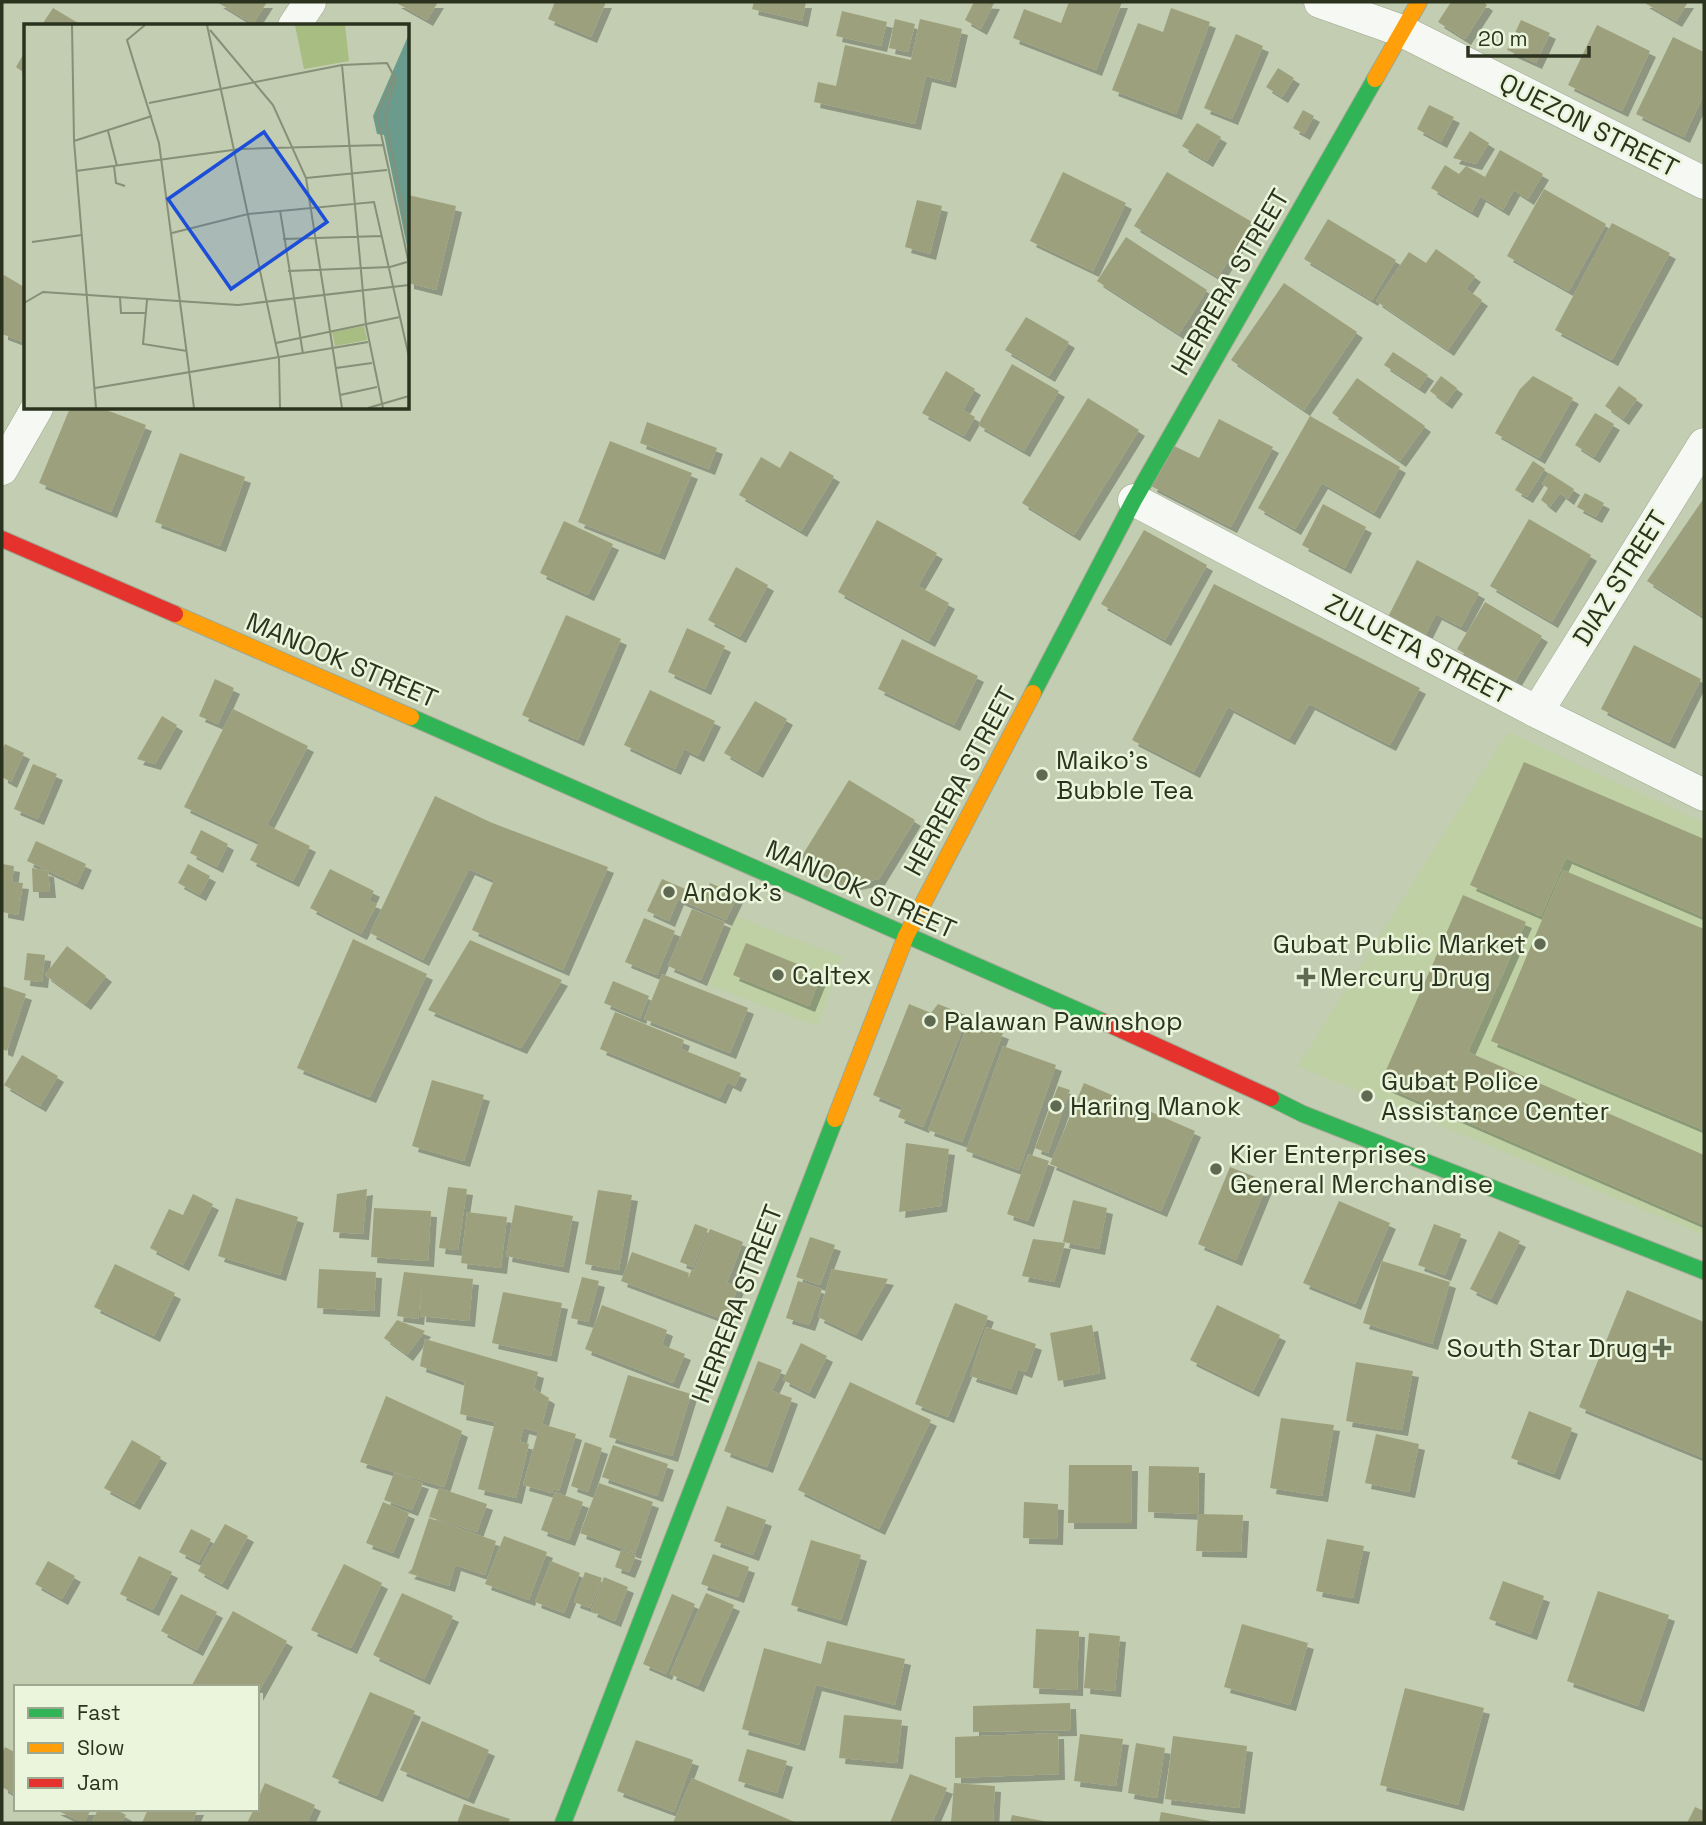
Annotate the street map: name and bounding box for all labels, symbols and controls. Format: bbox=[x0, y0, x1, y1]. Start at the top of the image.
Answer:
scale bar bbox=[1468, 14, 1589, 58]
inset map bbox=[24, 24, 410, 410]
text: 20 m bbox=[1478, 25, 1528, 52]
street label: QUEZON STREET bbox=[1494, 65, 1684, 185]
street label: HERRERA STREET bbox=[1163, 183, 1297, 381]
street label: DIAZ STREET bbox=[1565, 504, 1675, 652]
street label: ZULUETA STREET bbox=[1319, 586, 1517, 712]
street label: MANOOK STREET bbox=[241, 604, 443, 716]
street label: HERRERA STREET bbox=[896, 680, 1024, 882]
place label: Maiko's Bubble Tea bbox=[1056, 743, 1193, 807]
marker: Maiko's Bubble Tea bbox=[1034, 767, 1050, 783]
street label: MANOOK STREET bbox=[761, 832, 961, 946]
place label: Andok's bbox=[683, 875, 782, 909]
marker: Andok's bbox=[661, 884, 677, 900]
place label: Gubat Public Market bbox=[1273, 927, 1526, 961]
marker: Gubat Public Market bbox=[1532, 936, 1548, 952]
place label: Caltex bbox=[792, 958, 871, 992]
place label: Mercury Drug bbox=[1320, 960, 1491, 994]
marker: Caltex bbox=[770, 967, 786, 983]
marker: Mercury Drug bbox=[1298, 969, 1314, 985]
place label: Palawan Pawnshop bbox=[944, 1004, 1183, 1038]
marker: Palawan Pawnshop bbox=[922, 1013, 938, 1029]
place label: Gubat Police Assistance Center bbox=[1381, 1064, 1609, 1128]
marker: Gubat Police Assistance Center bbox=[1359, 1088, 1375, 1104]
place label: Haring Manok bbox=[1070, 1089, 1241, 1123]
marker: Haring Manok bbox=[1048, 1098, 1064, 1114]
place label: Kier Enterprises General Merchandise bbox=[1230, 1137, 1493, 1201]
marker: Kier Enterprises General Merchandise bbox=[1208, 1161, 1224, 1177]
street label: HERRERA STREET bbox=[684, 1200, 790, 1408]
place label: South Star Drug bbox=[1447, 1331, 1648, 1365]
marker: South Star Drug bbox=[1654, 1340, 1670, 1356]
legend bbox=[14, 1685, 259, 1811]
text: Fast bbox=[77, 1699, 121, 1726]
text: Slow bbox=[77, 1734, 125, 1761]
text: Jam bbox=[77, 1769, 119, 1796]

